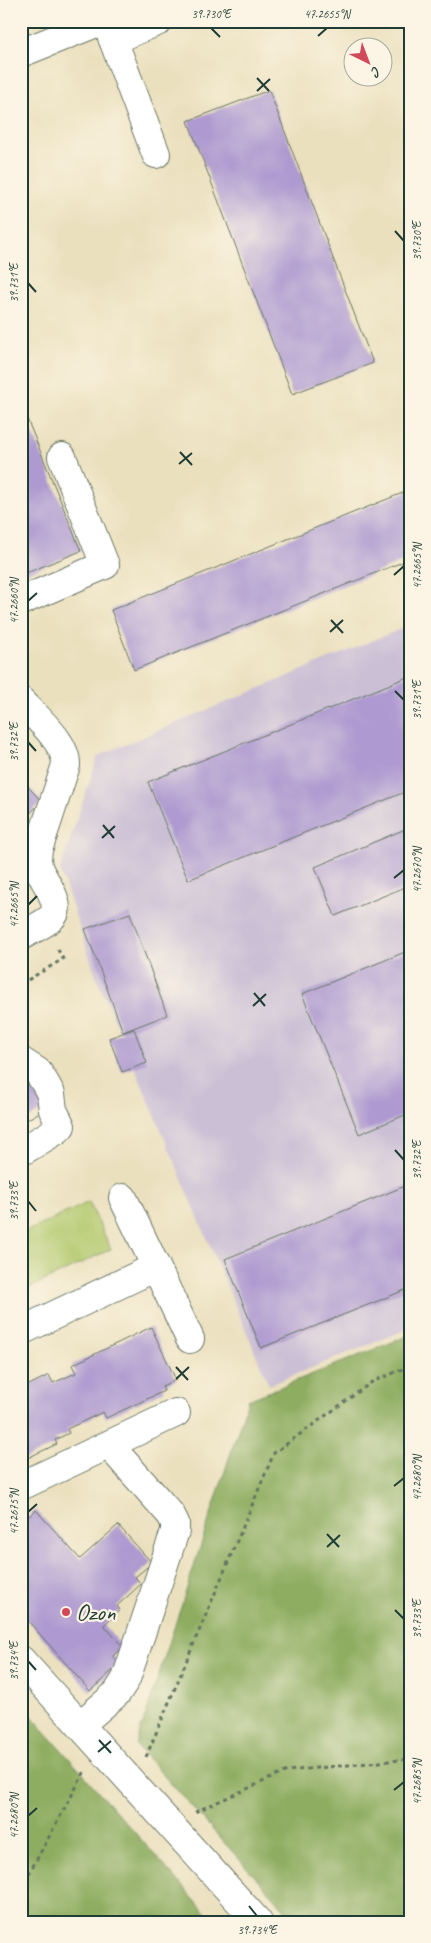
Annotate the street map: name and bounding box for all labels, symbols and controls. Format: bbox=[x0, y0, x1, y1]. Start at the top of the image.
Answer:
text: 39.730°E bbox=[191, 6, 232, 22]
text: 47.2655°N bbox=[304, 6, 351, 22]
north arrow bbox=[344, 38, 394, 88]
text: С bbox=[367, 63, 385, 81]
text: 39.730°E bbox=[409, 220, 425, 261]
text: 39.731°E bbox=[6, 262, 22, 303]
text: 47.2665°N bbox=[409, 542, 425, 589]
text: 47.2660°N bbox=[6, 577, 22, 624]
text: 39.731°E bbox=[409, 679, 425, 720]
text: 39.732°E bbox=[6, 721, 22, 762]
text: 47.2670°N bbox=[409, 846, 425, 893]
text: 47.2665°N bbox=[6, 881, 22, 928]
text: 39.732°E bbox=[409, 1139, 425, 1180]
text: 39.733°E bbox=[6, 1180, 22, 1221]
text: 47.2680°N bbox=[409, 1454, 425, 1501]
text: 47.2675°N bbox=[6, 1488, 22, 1535]
place label: Ozon bbox=[76, 1597, 116, 1627]
text: 39.733°E bbox=[409, 1598, 425, 1639]
marker: Ozon bbox=[60, 1606, 72, 1618]
text: 39.734°E bbox=[6, 1640, 22, 1681]
text: 47.2685°N bbox=[409, 1758, 425, 1805]
text: 47.2680°N bbox=[6, 1792, 22, 1839]
text: 39.734°E bbox=[237, 1922, 278, 1938]

